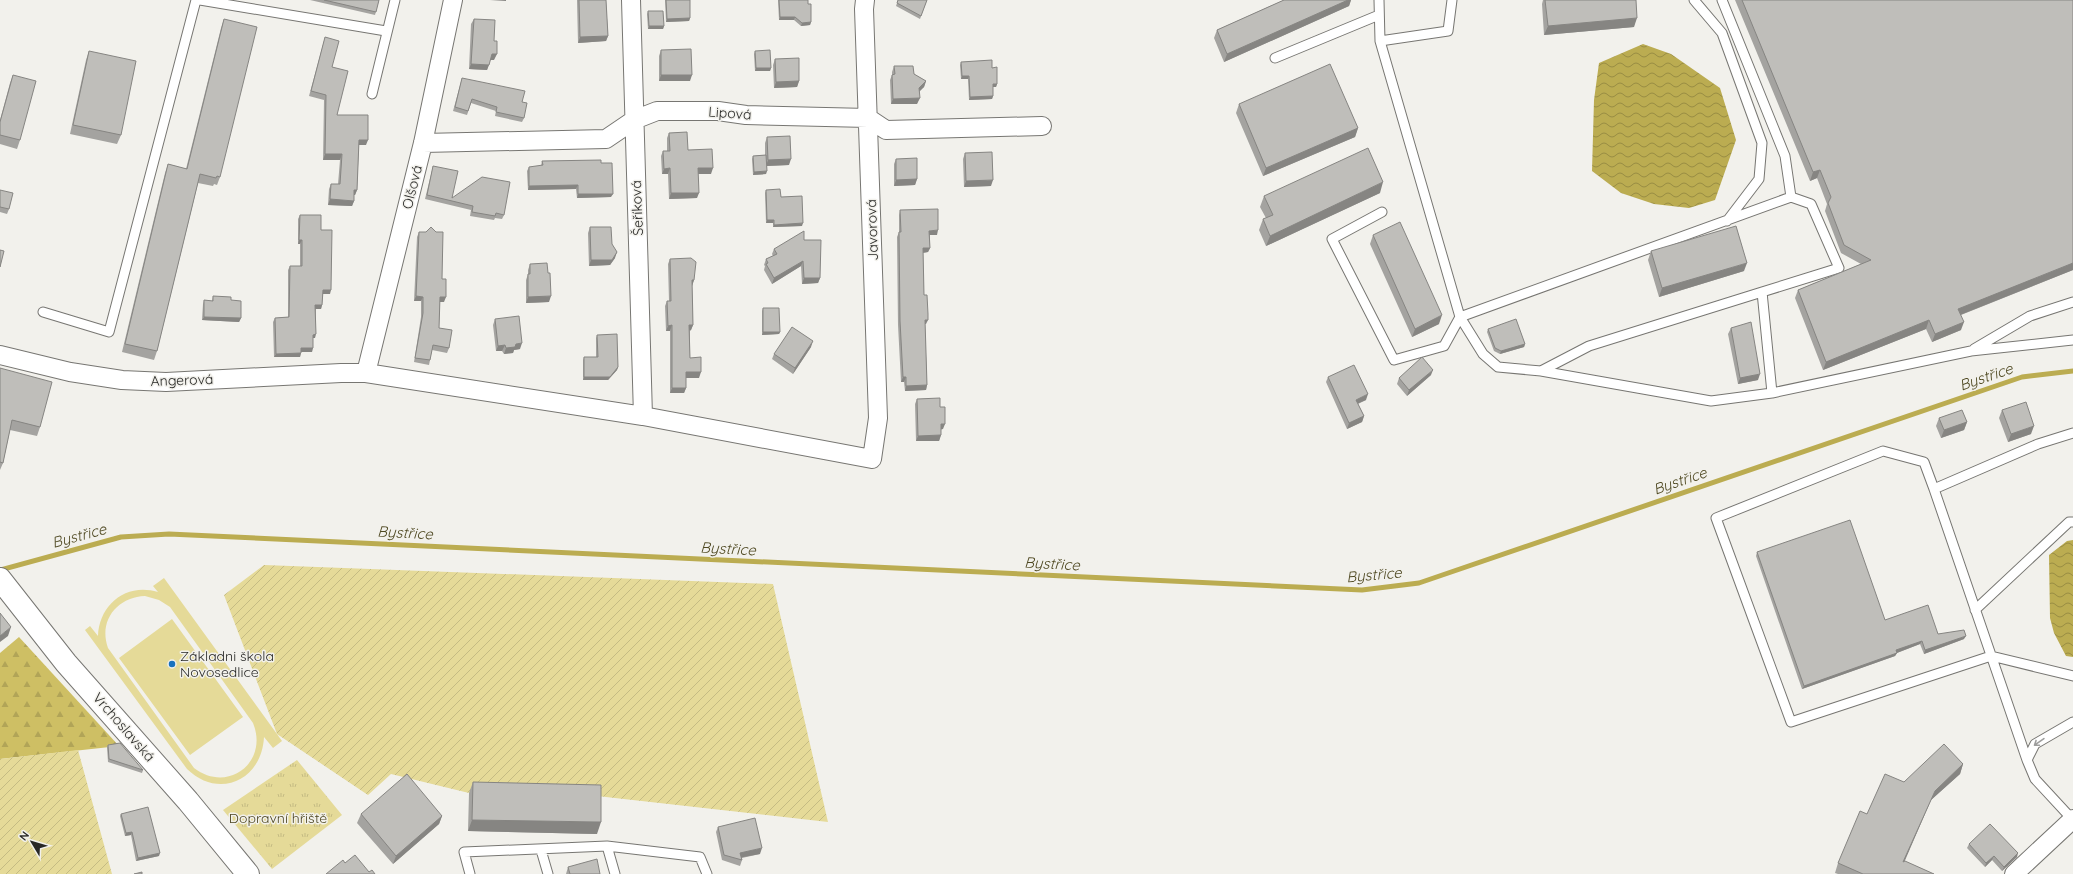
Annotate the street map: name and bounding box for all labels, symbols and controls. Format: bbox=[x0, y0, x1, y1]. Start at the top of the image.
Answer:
street label: Lipová bbox=[708, 103, 752, 123]
street label: Olšová bbox=[398, 163, 426, 211]
street label: Šeříková bbox=[627, 180, 647, 236]
street label: Javorová bbox=[862, 199, 882, 261]
water label: Bystřice bbox=[1957, 358, 2016, 395]
street label: Angerová bbox=[150, 370, 214, 390]
water label: Bystřice bbox=[1651, 462, 1710, 499]
water label: Bystřice bbox=[50, 519, 109, 552]
water label: Bystřice bbox=[377, 522, 434, 543]
water label: Bystřice bbox=[700, 538, 757, 559]
water label: Bystřice bbox=[1024, 553, 1081, 574]
water label: Bystřice bbox=[1345, 563, 1403, 586]
place label: Základni škola Novosedlice bbox=[180, 647, 274, 681]
marker: Základni škola Novosedlice bbox=[167, 659, 177, 669]
street label: Vrchoslavská bbox=[89, 689, 159, 765]
one-way arrow bbox=[2034, 738, 2045, 746]
park label: Dopravní hřiště bbox=[229, 809, 327, 827]
north arrow bbox=[12, 822, 52, 862]
text: N bbox=[16, 828, 32, 843]

